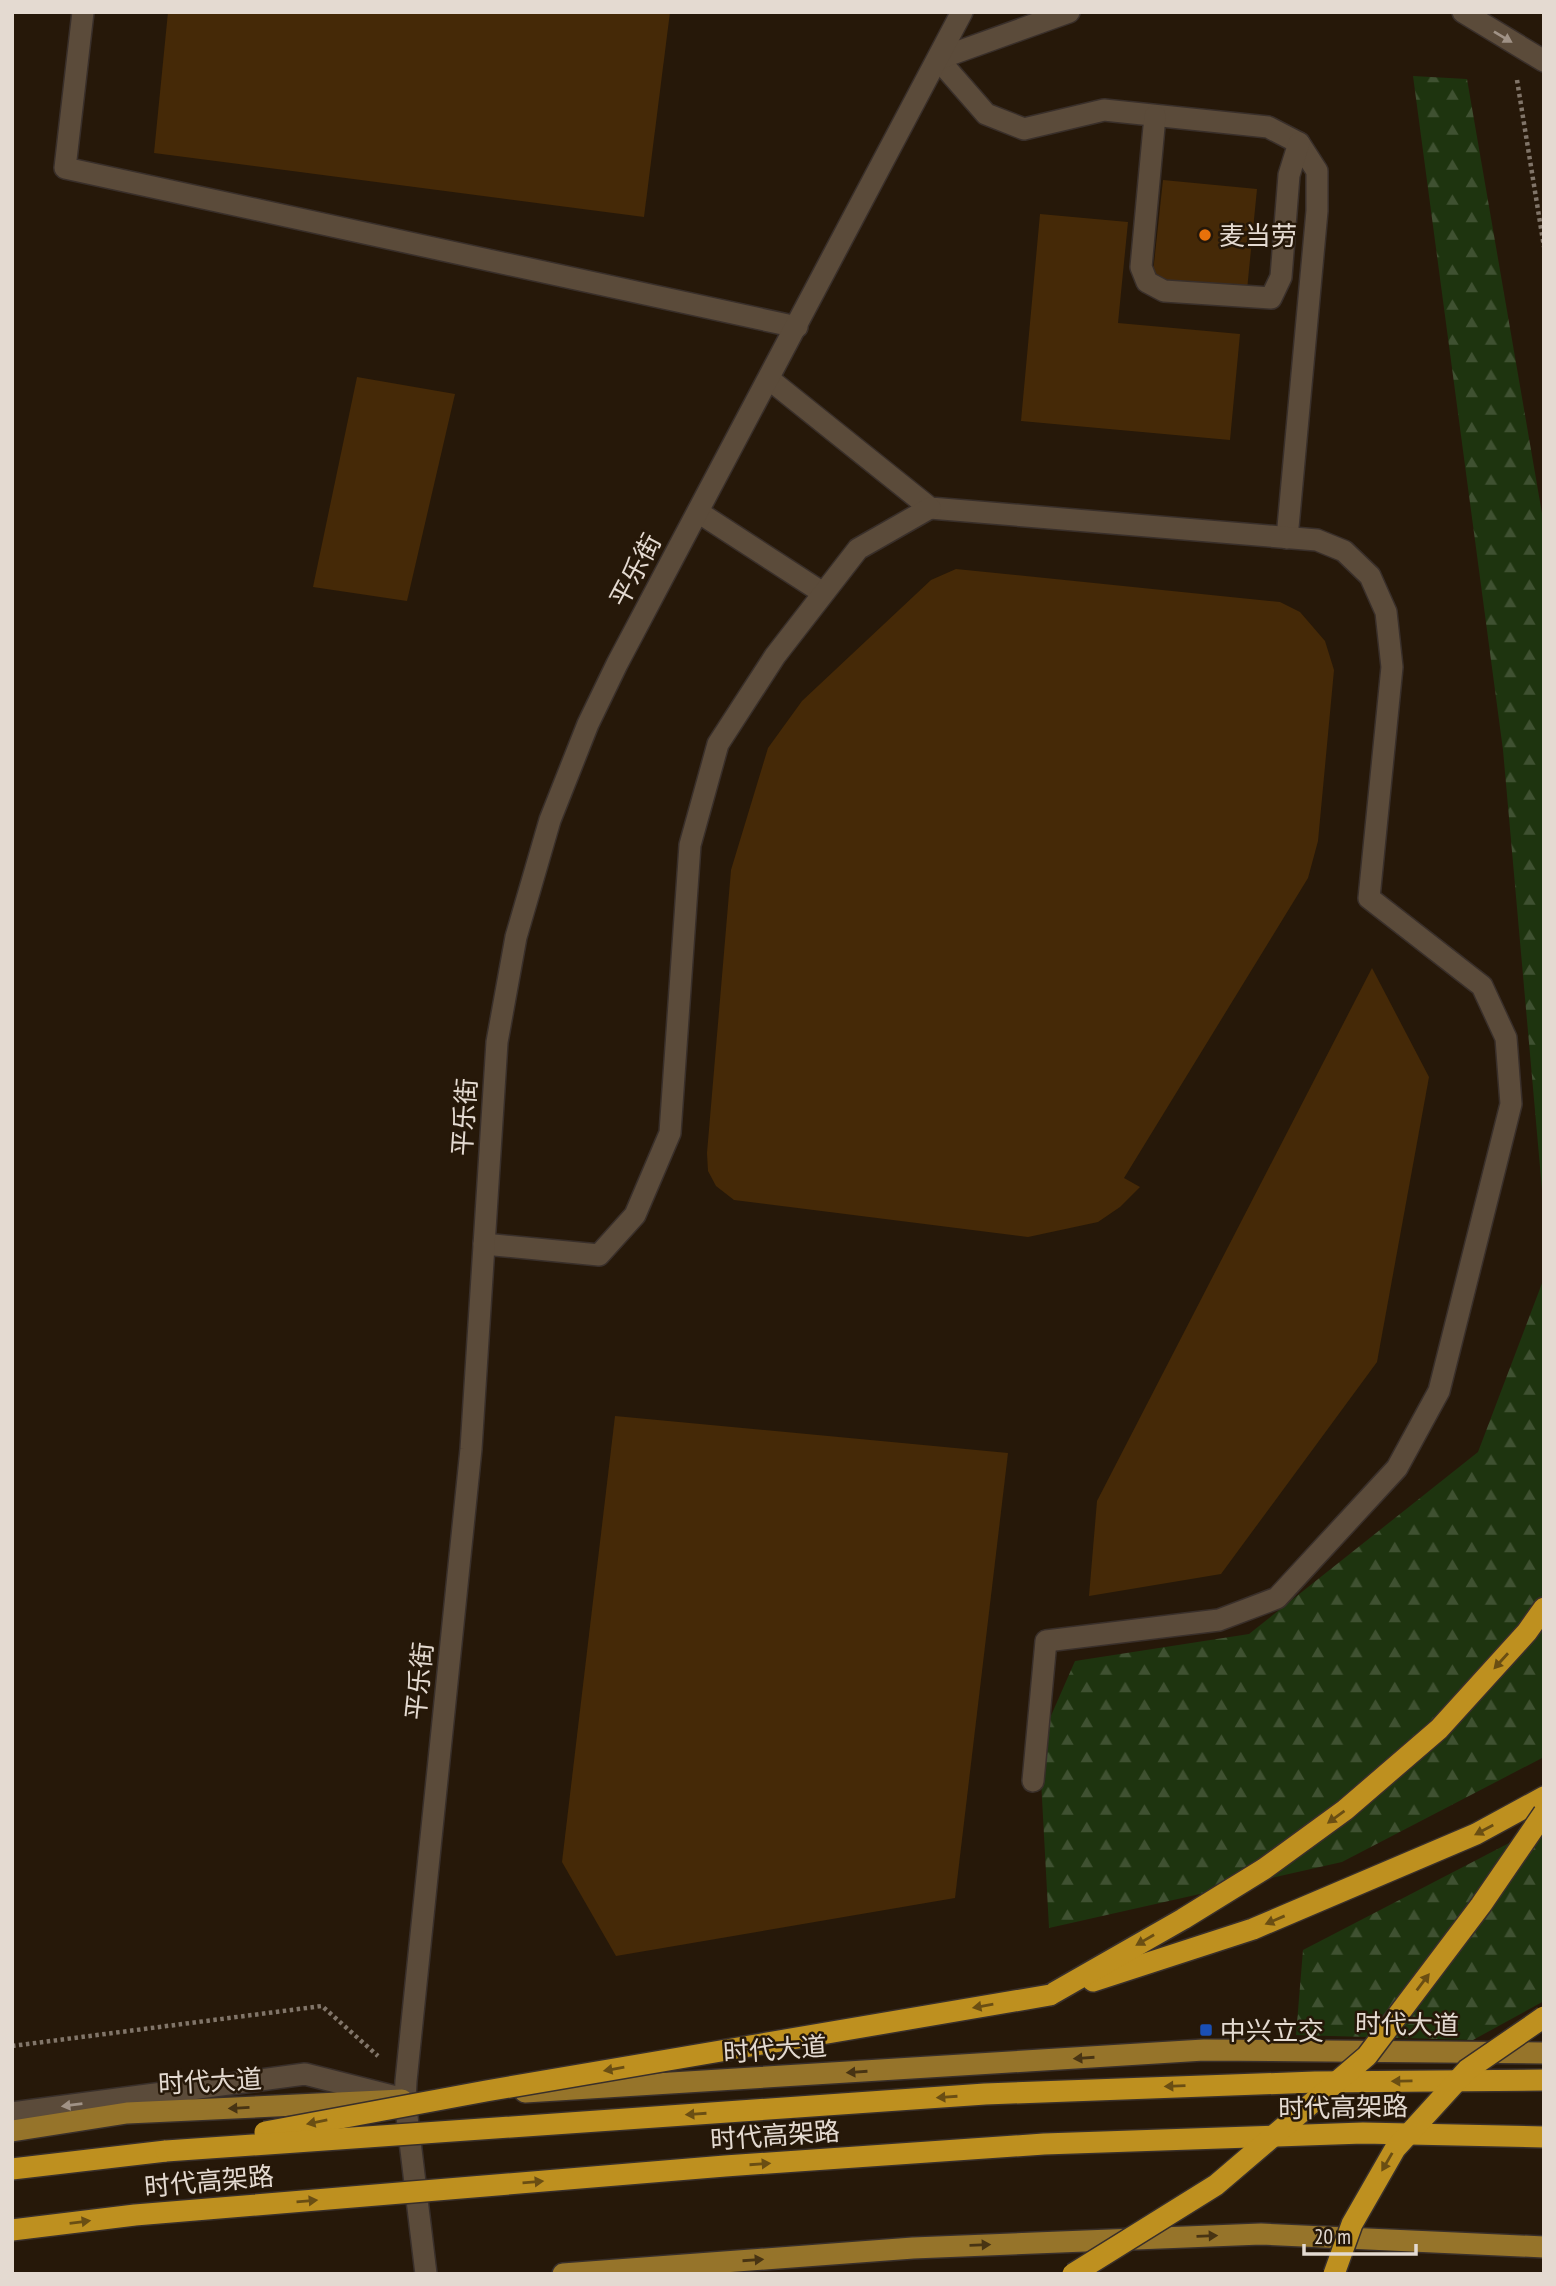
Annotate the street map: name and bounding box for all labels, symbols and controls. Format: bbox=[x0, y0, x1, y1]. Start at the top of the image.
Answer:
one-way arrow bbox=[1494, 30, 1513, 43]
place label: 麦当劳 bbox=[1219, 219, 1297, 252]
marker: 麦当劳 bbox=[1197, 227, 1213, 243]
street label: 平乐街 bbox=[602, 528, 668, 612]
street label: 平乐街 bbox=[445, 1077, 483, 1157]
street label: 平乐街 bbox=[399, 1640, 439, 1722]
one-way arrow bbox=[1493, 1652, 1509, 1670]
one-way arrow bbox=[1327, 1809, 1345, 1824]
one-way arrow bbox=[1473, 1823, 1493, 1835]
one-way arrow bbox=[1264, 1914, 1285, 1925]
one-way arrow bbox=[1135, 1934, 1154, 1946]
one-way arrow bbox=[1416, 1973, 1430, 1991]
one-way arrow bbox=[972, 2001, 994, 2012]
street label: 时代大道 bbox=[1355, 2007, 1459, 2041]
place label: 中兴立交 bbox=[1220, 2014, 1324, 2047]
marker: 中兴立交 bbox=[1198, 2022, 1214, 2038]
street label: 时代大道 bbox=[722, 2029, 828, 2069]
one-way arrow bbox=[1073, 2052, 1095, 2063]
street label: 时代大道 bbox=[157, 2062, 263, 2100]
one-way arrow bbox=[603, 2064, 625, 2075]
one-way arrow bbox=[845, 2066, 867, 2077]
one-way arrow bbox=[1391, 2075, 1413, 2087]
one-way arrow bbox=[1163, 2081, 1185, 2092]
street label: 时代高架路 bbox=[1278, 2089, 1408, 2125]
one-way arrow bbox=[936, 2091, 958, 2102]
one-way arrow bbox=[61, 2099, 83, 2110]
one-way arrow bbox=[228, 2102, 250, 2113]
one-way arrow bbox=[685, 2109, 707, 2120]
street label: 时代高架路 bbox=[709, 2114, 841, 2156]
one-way arrow bbox=[306, 2117, 328, 2128]
one-way arrow bbox=[1381, 2153, 1393, 2172]
one-way arrow bbox=[749, 2158, 771, 2169]
street label: 时代高架路 bbox=[143, 2159, 275, 2203]
one-way arrow bbox=[522, 2176, 544, 2187]
one-way arrow bbox=[296, 2195, 318, 2206]
scale bar bbox=[1304, 2212, 1416, 2256]
one-way arrow bbox=[69, 2217, 91, 2228]
text: 20 m bbox=[1314, 2223, 1351, 2250]
one-way arrow bbox=[1197, 2231, 1219, 2242]
one-way arrow bbox=[969, 2240, 991, 2251]
one-way arrow bbox=[742, 2254, 764, 2265]

